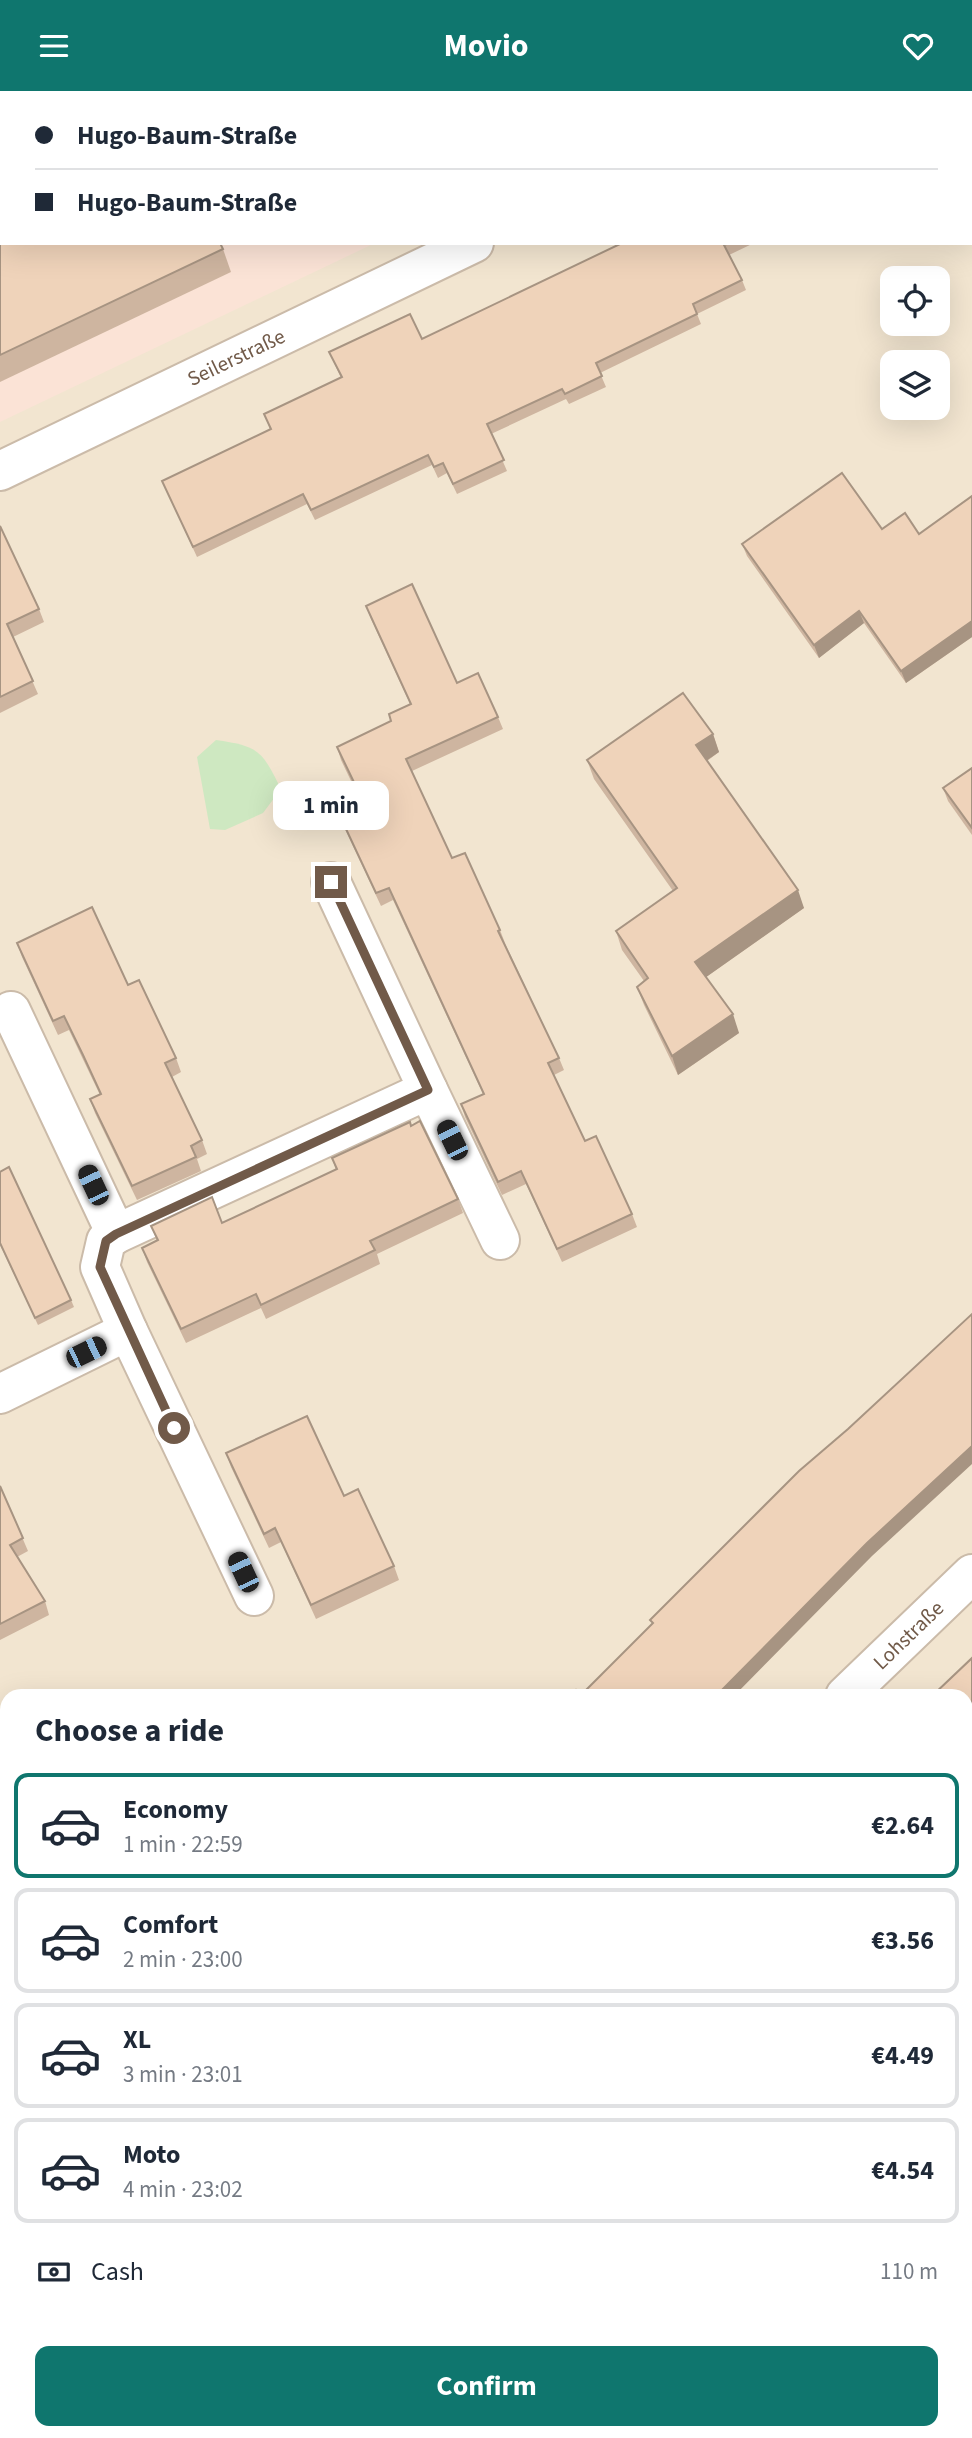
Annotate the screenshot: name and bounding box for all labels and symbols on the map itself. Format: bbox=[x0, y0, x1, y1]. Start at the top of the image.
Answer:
street label: Seilerstraße bbox=[182, 321, 290, 394]
callout: 1 min bbox=[273, 781, 389, 829]
route end bbox=[315, 866, 347, 898]
car bbox=[434, 1117, 471, 1163]
car bbox=[75, 1162, 112, 1208]
car bbox=[63, 1333, 110, 1371]
route start bbox=[158, 1412, 190, 1444]
car bbox=[225, 1549, 262, 1595]
street label: Lohstraße bbox=[866, 1594, 951, 1676]

